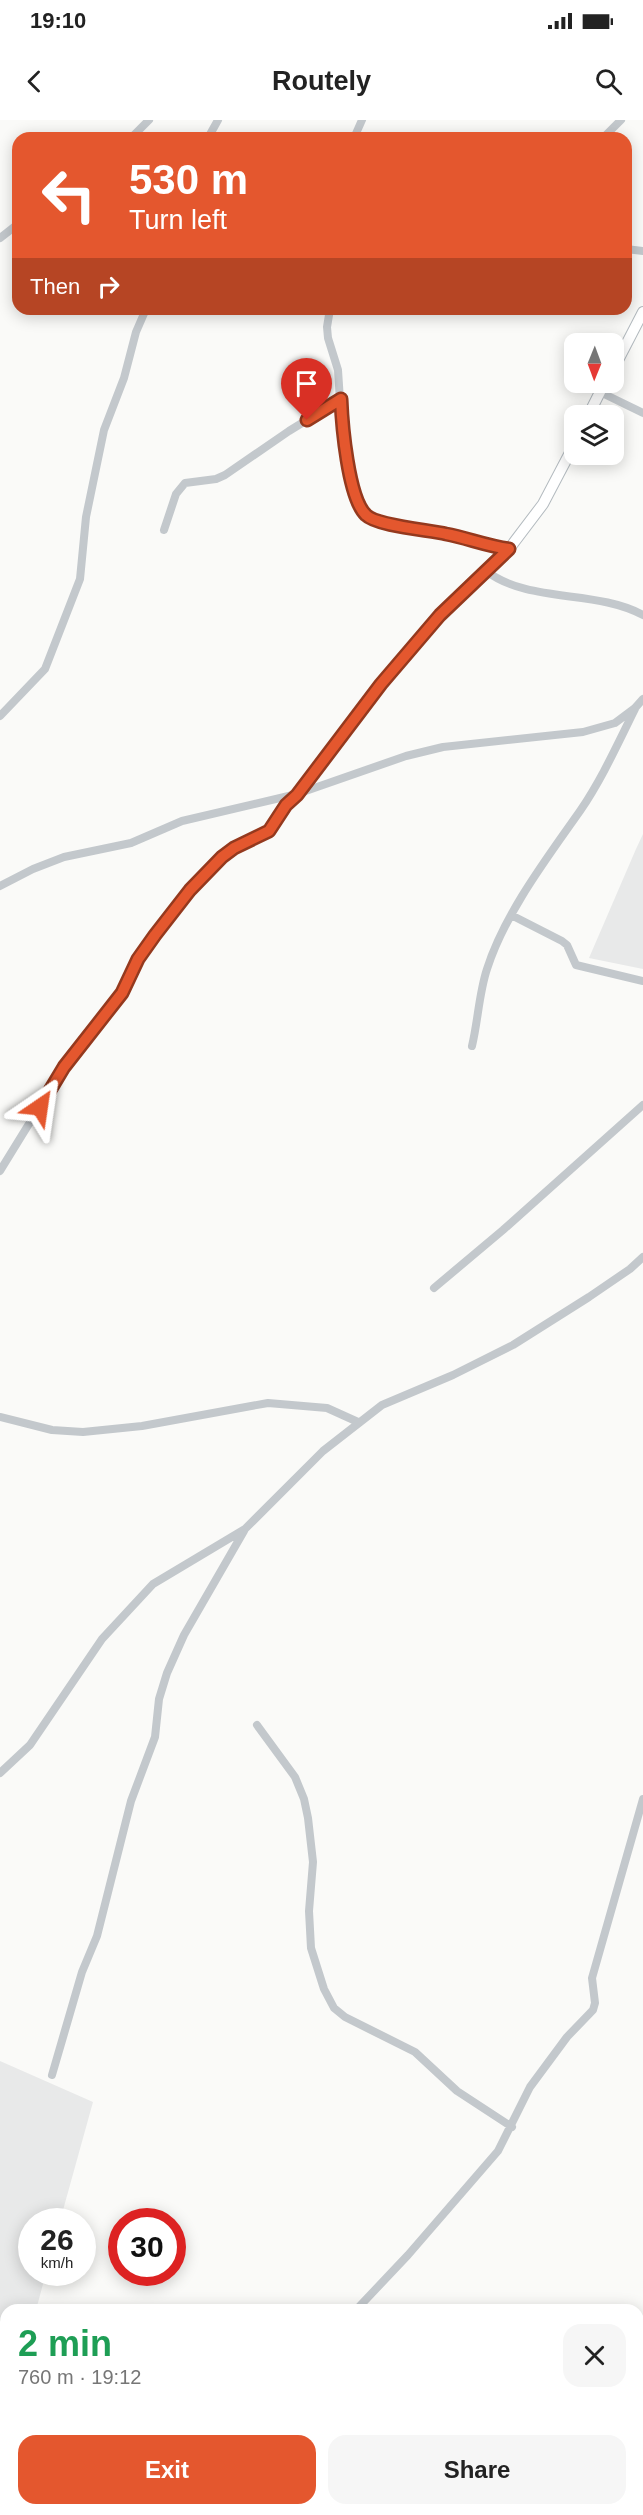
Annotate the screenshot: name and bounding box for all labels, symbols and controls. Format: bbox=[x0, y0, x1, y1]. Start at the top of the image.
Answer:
text: 19:10 bbox=[30, 8, 86, 33]
icon: back bbox=[18, 65, 51, 98]
icon: search bbox=[592, 65, 625, 98]
text: Routely bbox=[272, 66, 371, 96]
icon: left bbox=[30, 156, 108, 234]
text: 530 m bbox=[129, 156, 248, 203]
text: Turn left bbox=[129, 205, 227, 235]
icon: right bbox=[92, 270, 125, 303]
text: Then bbox=[30, 274, 80, 299]
north arrow bbox=[564, 333, 624, 393]
map controls bbox=[564, 333, 624, 465]
pin bbox=[281, 358, 332, 420]
icon: arrive bbox=[290, 367, 323, 400]
button: layers bbox=[564, 405, 624, 465]
position arrow bbox=[8, 1075, 72, 1139]
speed limit sign: 30 bbox=[108, 2208, 186, 2286]
text: 26 bbox=[40, 2223, 74, 2256]
text: km/h bbox=[41, 2254, 73, 2271]
text: 2 min bbox=[18, 2323, 112, 2364]
button: close bbox=[563, 2324, 626, 2387]
text: 760 m · 19:12 bbox=[18, 2366, 141, 2388]
button: Exit bbox=[18, 2435, 316, 2504]
button: Share bbox=[328, 2435, 626, 2504]

